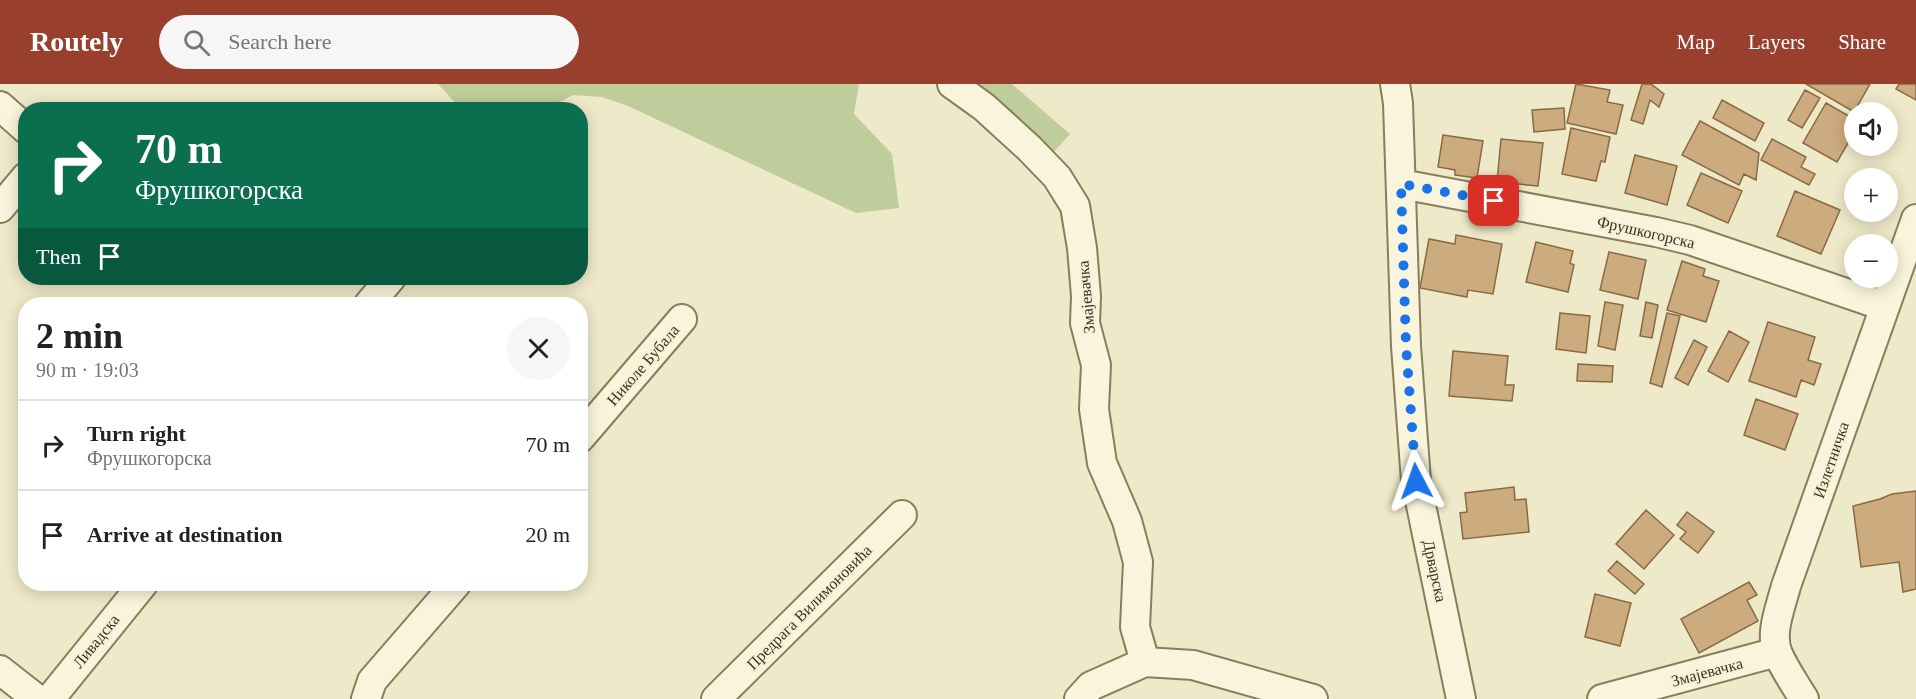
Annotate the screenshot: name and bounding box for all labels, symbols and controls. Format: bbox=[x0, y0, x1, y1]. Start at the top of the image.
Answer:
search box bbox=[159, 15, 579, 69]
text: Routely bbox=[30, 26, 123, 57]
icon: search bbox=[180, 26, 213, 59]
text: Search here bbox=[228, 29, 332, 54]
text: Map bbox=[1677, 30, 1715, 54]
text: Layers bbox=[1748, 30, 1805, 54]
text: Share bbox=[1838, 30, 1886, 54]
map controls bbox=[1844, 102, 1898, 288]
button: sound bbox=[1844, 102, 1898, 156]
icon: right bbox=[36, 126, 114, 204]
text: 70 m bbox=[135, 126, 223, 172]
button: + bbox=[1844, 168, 1898, 222]
text: Фрушкогорска bbox=[135, 175, 303, 205]
pin bbox=[1468, 175, 1519, 226]
icon: arrive bbox=[1477, 184, 1510, 217]
street label: Фрушкогорска bbox=[1595, 213, 1696, 252]
button: − bbox=[1844, 234, 1898, 288]
icon: arrive bbox=[93, 240, 126, 273]
text: Then bbox=[36, 244, 81, 269]
street label: Змајевачка bbox=[1074, 260, 1099, 334]
text: 2 min bbox=[36, 316, 123, 356]
button: close bbox=[507, 317, 570, 380]
street label: Николе Бубала bbox=[603, 321, 683, 409]
text: 90 m · 19:03 bbox=[36, 359, 139, 381]
street label: Излетничка bbox=[1810, 420, 1852, 500]
text: Turn right bbox=[87, 421, 186, 446]
icon: right bbox=[36, 429, 69, 462]
text: 70 m bbox=[525, 432, 570, 457]
text: Фрушкогорска bbox=[87, 447, 212, 469]
position arrow bbox=[1384, 449, 1448, 513]
icon: arrive bbox=[36, 519, 69, 552]
text: Arrive at destination bbox=[87, 522, 283, 547]
text: 20 m bbox=[525, 522, 570, 547]
street label: Дрварска bbox=[1419, 538, 1450, 604]
street label: Предрага Вилимоновића bbox=[743, 541, 875, 673]
street label: Ливадска bbox=[69, 611, 123, 672]
street label: Змајевачка bbox=[1669, 654, 1745, 691]

